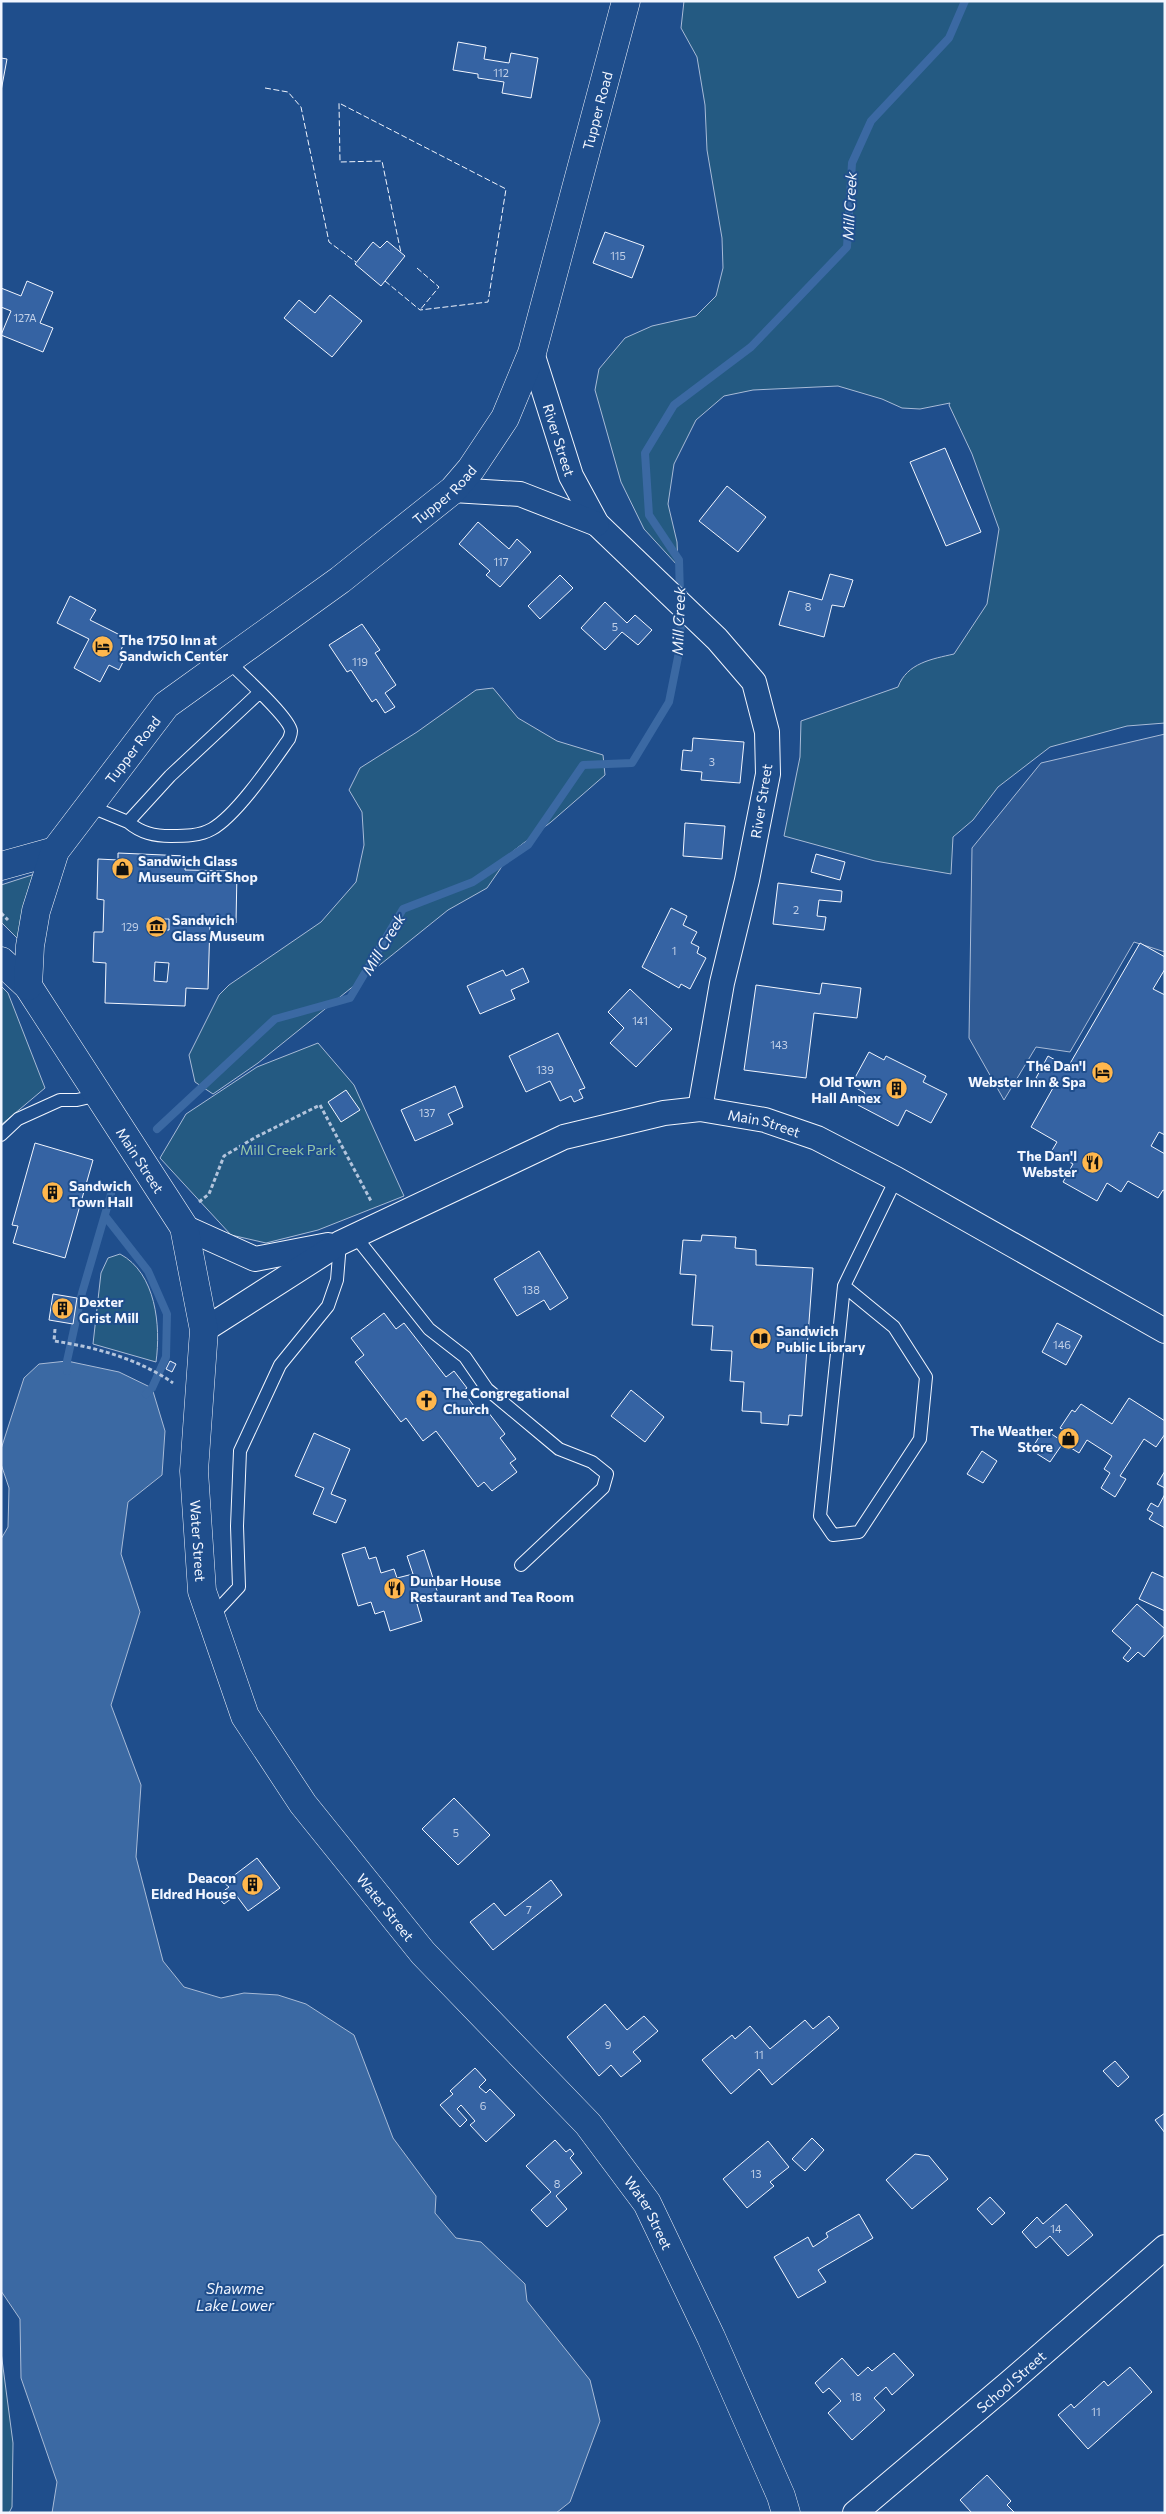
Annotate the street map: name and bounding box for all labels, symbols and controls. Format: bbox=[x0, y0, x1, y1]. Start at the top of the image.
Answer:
house number: 112 bbox=[493, 66, 509, 79]
street label: Tupper Road bbox=[578, 69, 615, 152]
water label: Mill Creek bbox=[838, 170, 860, 241]
house number: 115 bbox=[610, 249, 626, 262]
house number: 127A bbox=[13, 311, 37, 324]
street label: River Street bbox=[540, 401, 579, 478]
street label: Tupper Road bbox=[409, 461, 479, 528]
house number: 117 bbox=[493, 555, 509, 568]
water label: Mill Creek bbox=[668, 586, 688, 656]
house number: 8 bbox=[805, 600, 812, 613]
house number: 5 bbox=[612, 620, 618, 633]
place label: The 1750 Inn at Sandwich Center bbox=[119, 631, 228, 664]
hotel icon: The 1750 Inn at Sandwich Center bbox=[91, 635, 115, 659]
house number: 119 bbox=[352, 655, 368, 668]
street label: Tupper Road bbox=[101, 712, 163, 787]
house number: 3 bbox=[709, 755, 715, 768]
street label: River Street bbox=[747, 762, 775, 839]
place label: Sandwich Glass Museum Gift Shop bbox=[138, 852, 258, 885]
shop icon: Sandwich Glass Museum Gift Shop bbox=[110, 856, 134, 880]
house number: 2 bbox=[793, 903, 799, 916]
water label: Mill Creek bbox=[358, 909, 409, 978]
place label: Sandwich Glass Museum bbox=[172, 911, 265, 944]
museum icon: Sandwich Glass Museum bbox=[144, 915, 168, 939]
house number: 129 bbox=[121, 920, 139, 933]
house number: 1 bbox=[672, 944, 676, 957]
house number: 141 bbox=[632, 1014, 648, 1027]
house number: 143 bbox=[770, 1038, 788, 1051]
place label: The Dan'l Webster Inn & Spa bbox=[968, 1057, 1086, 1090]
hotel icon: The Dan'l Webster Inn & Spa bbox=[1090, 1061, 1114, 1085]
house number: 139 bbox=[536, 1063, 554, 1076]
place label: Old Town Hall Annex bbox=[811, 1073, 881, 1106]
building icon: Old Town Hall Annex bbox=[885, 1077, 909, 1101]
street label: Main Street bbox=[727, 1105, 803, 1140]
house number: 137 bbox=[419, 1106, 436, 1119]
street label: Main Street bbox=[113, 1124, 168, 1196]
park label: Mill Creek Park bbox=[240, 1141, 336, 1158]
place label: The Dan'l Webster bbox=[1017, 1147, 1077, 1180]
restaurant icon: The Dan'l Webster bbox=[1081, 1151, 1105, 1175]
place label: Sandwich Town Hall bbox=[69, 1177, 133, 1210]
building icon: Sandwich Town Hall bbox=[41, 1181, 65, 1205]
house number: 138 bbox=[522, 1283, 540, 1296]
place label: Dexter Grist Mill bbox=[79, 1293, 139, 1326]
building icon: Dexter Grist Mill bbox=[51, 1297, 75, 1321]
place label: Sandwich Public Library bbox=[776, 1322, 866, 1355]
library icon: Sandwich Public Library bbox=[748, 1326, 772, 1350]
house number: 146 bbox=[1053, 1338, 1071, 1351]
place label: The Congregational Church bbox=[443, 1384, 569, 1417]
church icon: The Congregational Church bbox=[415, 1388, 439, 1412]
place label: The Weather Store bbox=[970, 1422, 1053, 1455]
shop icon: The Weather Store bbox=[1057, 1426, 1081, 1450]
street label: Water Street bbox=[187, 1499, 210, 1582]
place label: Dunbar House Restaurant and Tea Room bbox=[410, 1572, 574, 1605]
restaurant icon: Dunbar House Restaurant and Tea Room bbox=[382, 1576, 406, 1600]
house number: 5 bbox=[453, 1826, 459, 1839]
place label: Deacon Eldred House bbox=[151, 1869, 236, 1902]
street label: Water Street bbox=[354, 1870, 418, 1944]
building icon: Deacon Eldred House bbox=[240, 1873, 264, 1897]
house number: 7 bbox=[526, 1903, 532, 1916]
house number: 9 bbox=[605, 2038, 612, 2051]
house number: 11 bbox=[754, 2048, 764, 2061]
house number: 6 bbox=[480, 2099, 487, 2112]
house number: 13 bbox=[751, 2167, 761, 2180]
street label: Water Street bbox=[621, 2173, 676, 2252]
house number: 8 bbox=[554, 2177, 561, 2190]
house number: 14 bbox=[1050, 2222, 1062, 2235]
water label: Shawme Lake Lower bbox=[196, 2279, 275, 2314]
street label: School Street bbox=[973, 2347, 1049, 2416]
house number: 18 bbox=[850, 2390, 862, 2403]
house number: 11 bbox=[1091, 2405, 1101, 2418]

